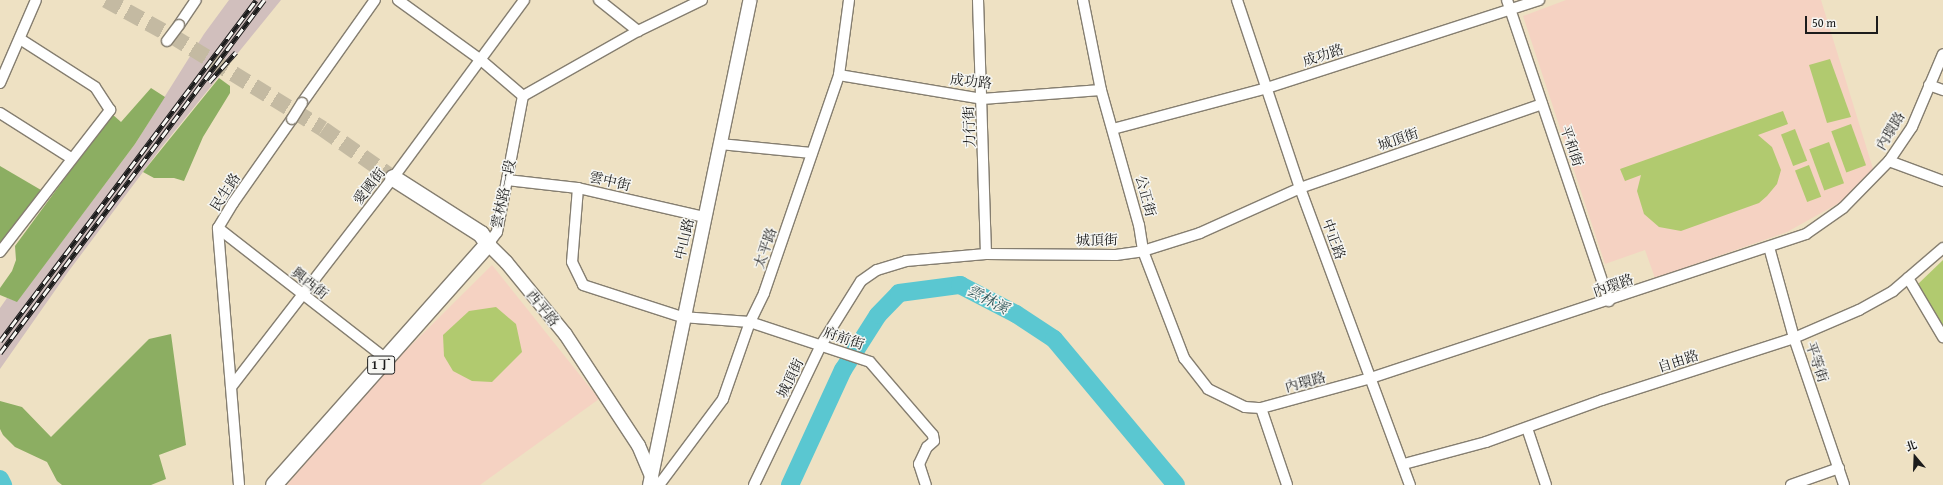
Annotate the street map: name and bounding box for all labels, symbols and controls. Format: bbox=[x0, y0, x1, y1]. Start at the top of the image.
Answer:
scale bar bbox=[1807, 8, 1880, 34]
text: 50 m bbox=[1812, 14, 1836, 31]
street label: 成功路 bbox=[1300, 41, 1346, 69]
street label: 成功路 bbox=[949, 70, 993, 92]
street label: 力行街 bbox=[960, 106, 978, 148]
street label: 內環路 bbox=[1872, 109, 1908, 153]
street label: 平和街 bbox=[1557, 123, 1587, 169]
street label: 城頂街 bbox=[1375, 124, 1421, 154]
street label: 雲林路一段 bbox=[488, 158, 518, 230]
street label: 愛國街 bbox=[349, 164, 389, 208]
street label: 雲中街 bbox=[588, 168, 632, 194]
street label: 民生路 bbox=[207, 170, 243, 214]
street label: 公正街 bbox=[1132, 174, 1160, 218]
street label: 中正路 bbox=[1319, 216, 1349, 262]
street label: 中山路 bbox=[671, 217, 697, 261]
street label: 太平路 bbox=[750, 225, 780, 271]
street label: 城頂街 bbox=[1076, 231, 1118, 249]
street label: 興西街 bbox=[288, 263, 332, 303]
street label: 內環路 bbox=[1590, 270, 1636, 300]
water label: 雲林溪 bbox=[964, 280, 1012, 318]
street label: 西平路 bbox=[523, 286, 563, 330]
street label: 府前街 bbox=[821, 323, 867, 353]
street label: 平等街 bbox=[1802, 339, 1832, 385]
street label: 自由路 bbox=[1655, 347, 1701, 375]
road number: 1丁 bbox=[367, 354, 395, 376]
street label: 城頂街 bbox=[773, 355, 807, 401]
street label: 內環路 bbox=[1283, 368, 1327, 396]
text: 北 bbox=[1903, 436, 1919, 455]
north arrow bbox=[1895, 437, 1935, 477]

